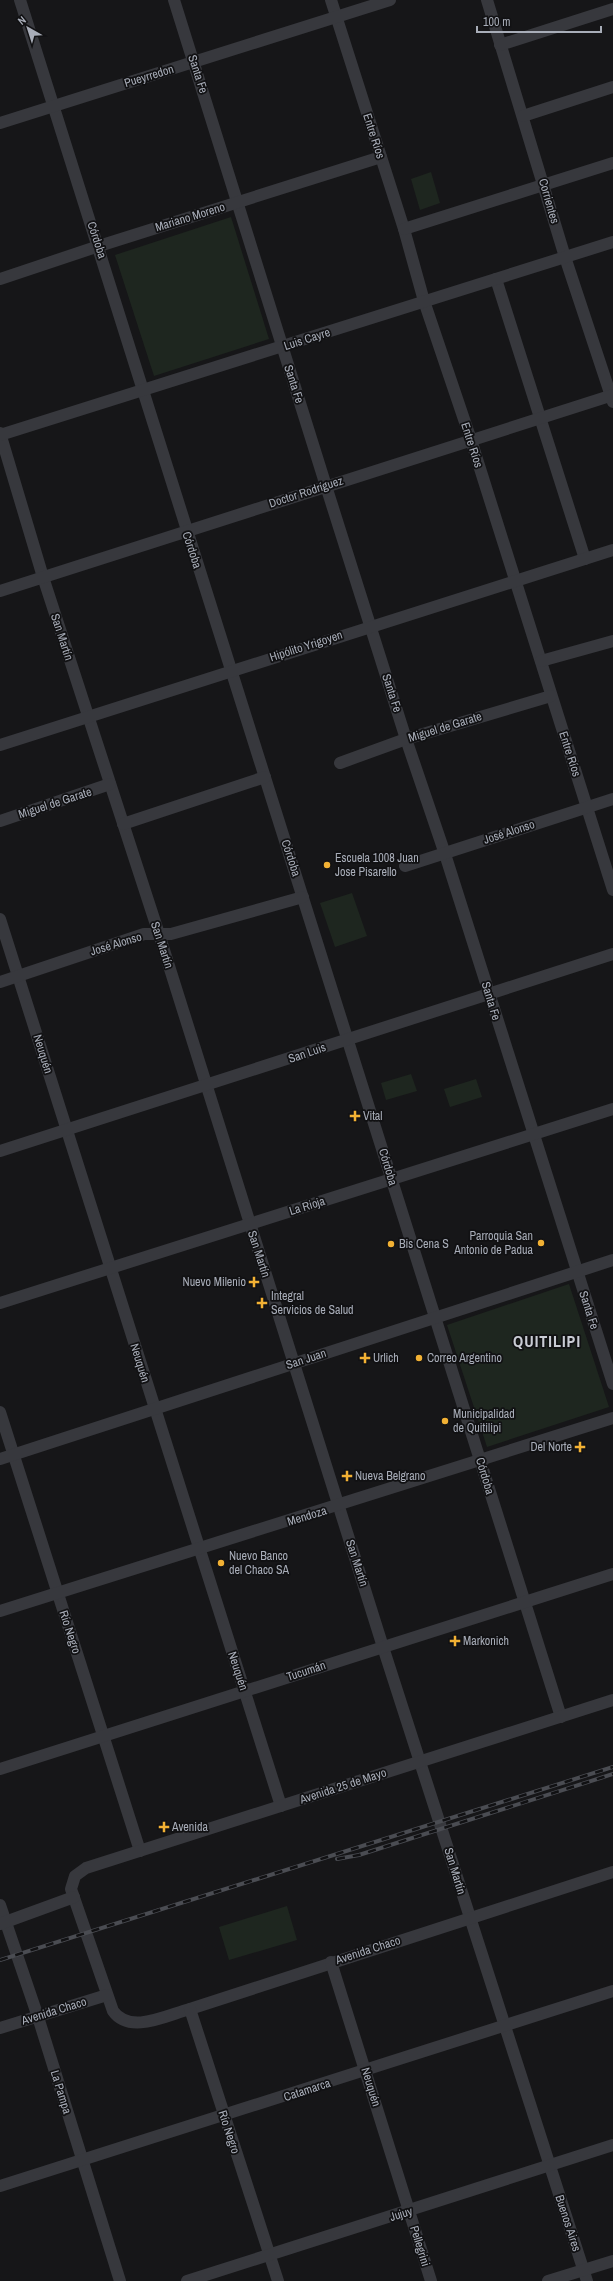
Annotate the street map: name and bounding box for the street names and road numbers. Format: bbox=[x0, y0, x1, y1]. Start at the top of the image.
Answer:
street label: Santa Fe bbox=[184, 53, 212, 95]
street label: Pueyrredon bbox=[122, 61, 176, 91]
street label: Entre Ríos bbox=[359, 111, 389, 161]
street label: Corrientes bbox=[535, 177, 563, 225]
street label: Mariano Moreno bbox=[153, 199, 227, 235]
street label: Córdoba bbox=[84, 220, 111, 261]
street label: Luis Cayre bbox=[282, 324, 332, 354]
street label: Santa Fe bbox=[280, 363, 308, 405]
street label: Entre Ríos bbox=[457, 420, 487, 470]
street label: Doctor Rodríguez bbox=[267, 472, 345, 512]
street label: Córdoba bbox=[179, 530, 206, 571]
street label: San Martín bbox=[47, 612, 77, 662]
street label: Hipólito Yrigoyen bbox=[267, 627, 345, 665]
street label: Santa Fe bbox=[378, 672, 406, 714]
street label: Miguel de Garate bbox=[406, 708, 484, 746]
street label: Entre Ríos bbox=[555, 729, 585, 779]
street label: Miguel de Garate bbox=[16, 784, 94, 822]
street label: José Alonso bbox=[481, 816, 537, 848]
street label: Córdoba bbox=[278, 838, 305, 879]
street label: San Martín bbox=[147, 920, 177, 970]
street label: José Alonso bbox=[88, 929, 144, 959]
street label: Santa Fe bbox=[478, 980, 504, 1022]
street label: Neuquén bbox=[30, 1033, 56, 1075]
street label: San Luis bbox=[286, 1039, 328, 1067]
street label: Córdoba bbox=[375, 1147, 401, 1188]
street label: La Rioja bbox=[287, 1193, 327, 1219]
street label: San Martín bbox=[244, 1229, 274, 1279]
street label: Santa Fe bbox=[575, 1289, 603, 1331]
street label: Neuquén bbox=[127, 1342, 153, 1384]
street label: San Juan bbox=[284, 1345, 328, 1373]
street label: Córdoba bbox=[472, 1456, 498, 1497]
street label: Mendoza bbox=[285, 1502, 329, 1530]
street label: San Martín bbox=[342, 1538, 372, 1588]
street label: Río Negro bbox=[55, 1608, 85, 1656]
street label: Neuquén bbox=[224, 1650, 252, 1692]
street label: Tucumán bbox=[284, 1657, 328, 1685]
street label: Avenida 25 de Mayo bbox=[297, 1764, 388, 1808]
street label: San Martín bbox=[440, 1846, 470, 1896]
street label: Avenida Chaco bbox=[333, 1932, 402, 1968]
street label: Avenida Chaco bbox=[19, 1994, 88, 2029]
street label: Neuquén bbox=[358, 2066, 384, 2108]
street label: La Pampa bbox=[47, 2068, 75, 2116]
street label: Catamarca bbox=[282, 2075, 333, 2105]
street label: Río Negro bbox=[214, 2108, 244, 2156]
street label: Buenos Aires bbox=[551, 2193, 585, 2253]
street label: Jujuy bbox=[388, 2203, 414, 2225]
street label: Pellegrini bbox=[406, 2224, 434, 2268]

